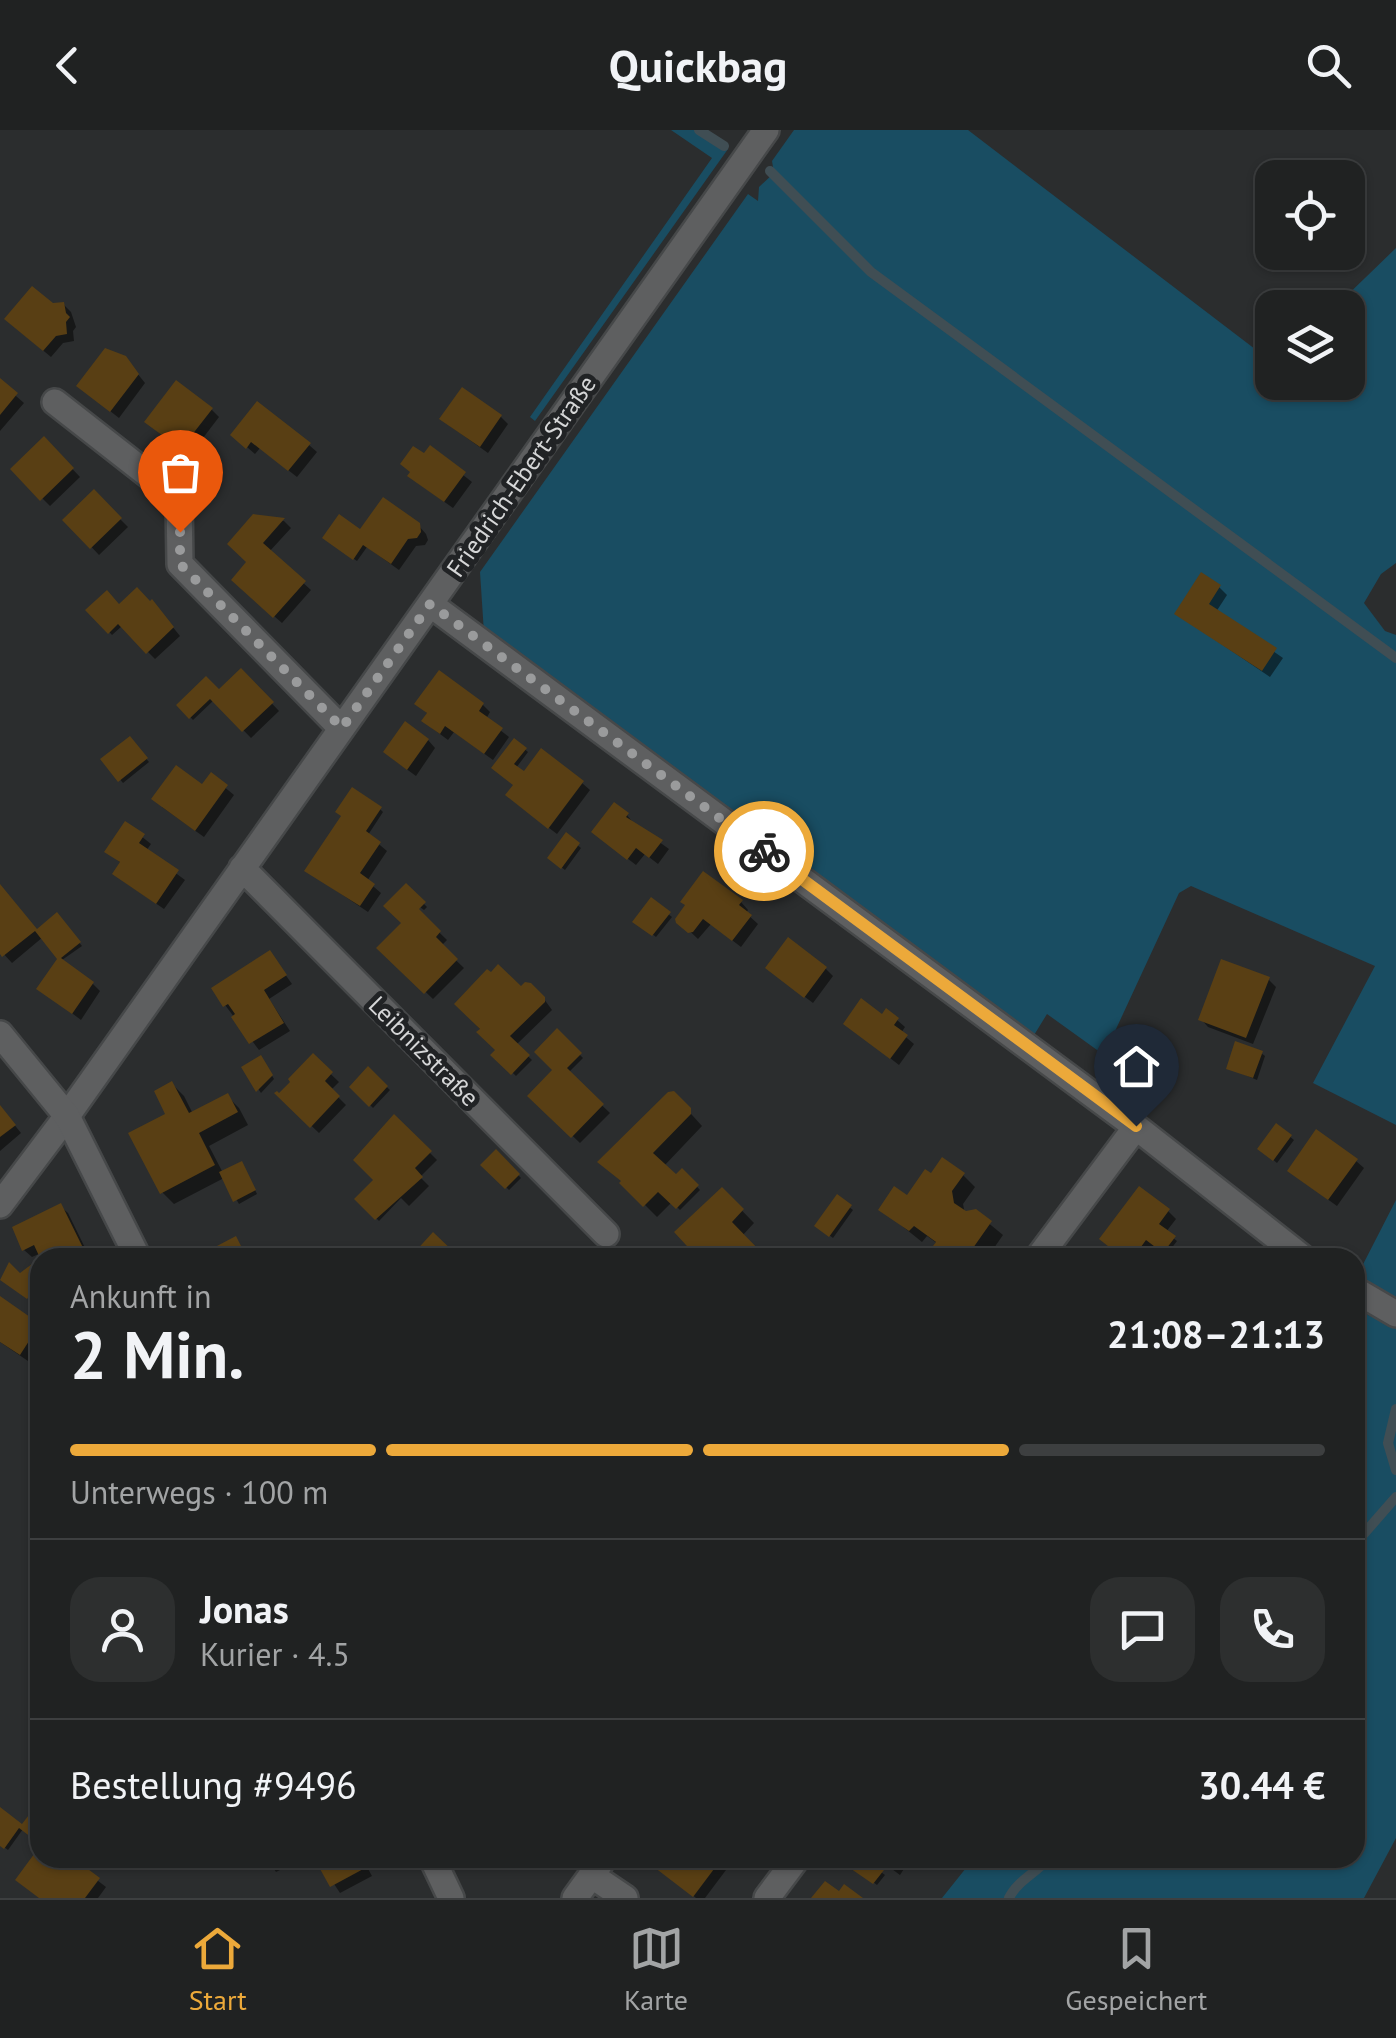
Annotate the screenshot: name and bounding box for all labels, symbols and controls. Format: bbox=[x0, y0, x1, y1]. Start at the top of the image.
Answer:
text: Quickbag bbox=[609, 36, 787, 94]
icon: back bbox=[40, 38, 95, 93]
icon: search bbox=[1301, 38, 1356, 93]
map controls bbox=[1255, 160, 1365, 400]
button: locate bbox=[1255, 160, 1365, 270]
button: layers bbox=[1255, 290, 1365, 400]
street label: Friedrich-Ebert-Straße bbox=[439, 369, 603, 583]
pin bbox=[138, 430, 223, 533]
icon: bag bbox=[153, 445, 208, 500]
courier bbox=[714, 801, 814, 901]
icon: bike bbox=[737, 824, 792, 879]
street label: Leibnizstraße bbox=[362, 989, 486, 1113]
pin bbox=[1094, 1024, 1179, 1127]
icon: home bbox=[1109, 1039, 1164, 1094]
text: Ankunft in bbox=[70, 1275, 211, 1317]
text: 21:08–21:13 bbox=[1107, 1309, 1325, 1358]
text: 2 Min. bbox=[70, 1312, 244, 1396]
text: Unterwegs · 100 m bbox=[70, 1471, 328, 1513]
button: person bbox=[70, 1577, 175, 1682]
button: chat bbox=[1090, 1577, 1195, 1682]
button: phone bbox=[1220, 1577, 1325, 1682]
text: Jonas bbox=[200, 1584, 289, 1633]
text: Kurier · 4.5 bbox=[200, 1633, 350, 1675]
text: Bestellung #9496 bbox=[70, 1760, 357, 1809]
text: 30.44 € bbox=[1198, 1760, 1325, 1809]
tab: Start bbox=[189, 1921, 247, 2018]
tab: Karte bbox=[624, 1921, 688, 2018]
tab: Gespeichert bbox=[1065, 1921, 1207, 2018]

